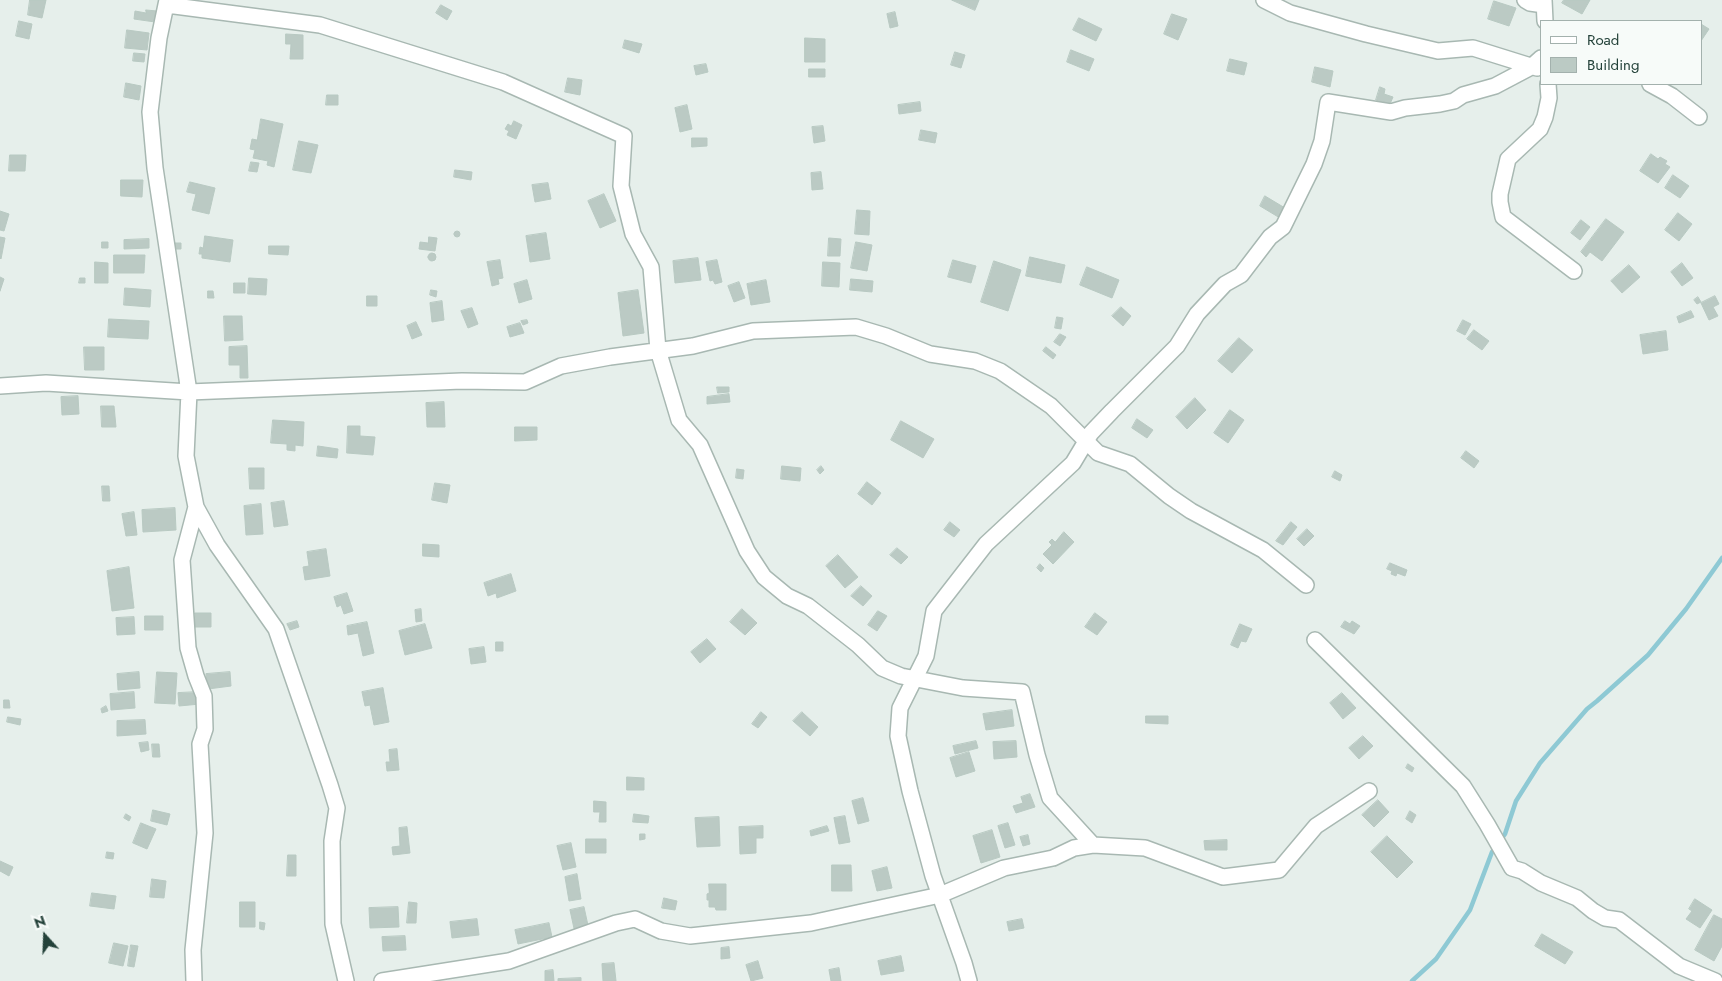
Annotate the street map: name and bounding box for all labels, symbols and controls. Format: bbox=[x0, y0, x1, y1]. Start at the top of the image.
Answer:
legend bbox=[1540, 20, 1702, 85]
text: Road bbox=[1587, 29, 1619, 51]
text: Building bbox=[1587, 54, 1639, 76]
north arrow bbox=[20, 911, 70, 961]
text: N bbox=[31, 911, 49, 933]

